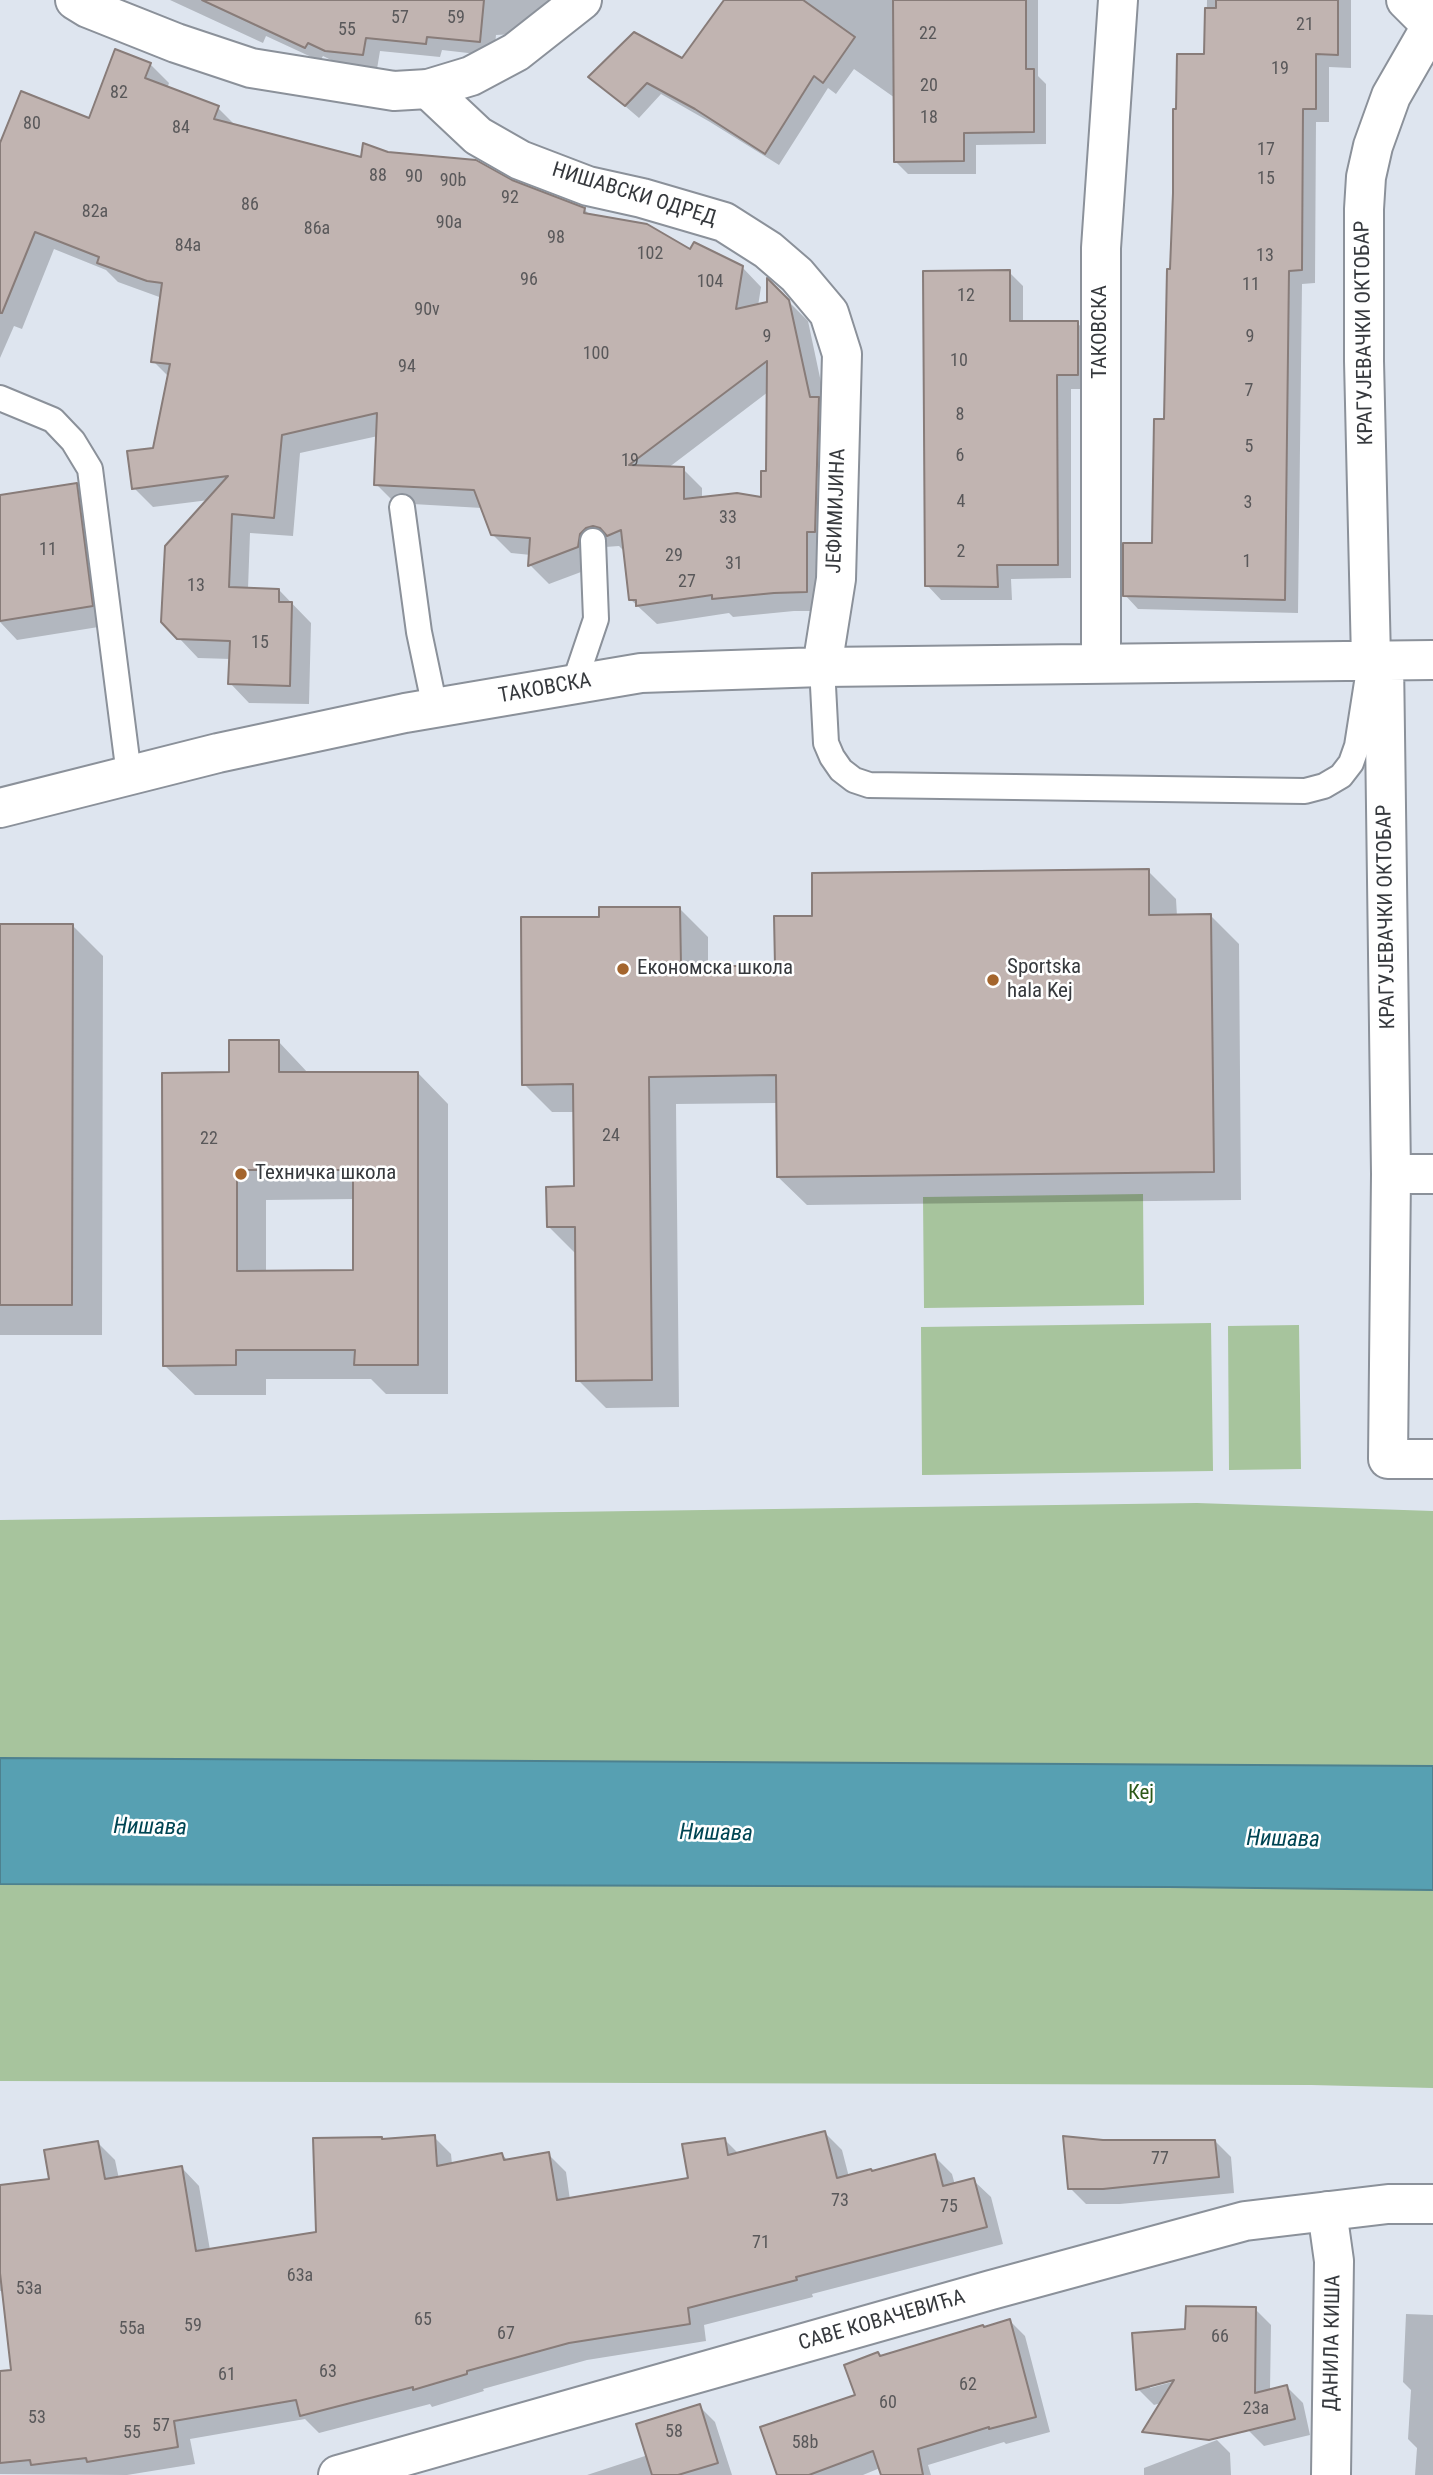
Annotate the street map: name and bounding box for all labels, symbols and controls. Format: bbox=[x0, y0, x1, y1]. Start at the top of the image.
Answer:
house number: 57 bbox=[391, 7, 409, 29]
house number: 59 bbox=[447, 7, 465, 29]
house number: 21 bbox=[1296, 14, 1314, 36]
house number: 55 bbox=[338, 19, 356, 41]
house number: 22 bbox=[919, 23, 937, 45]
house number: 19 bbox=[1271, 58, 1289, 80]
house number: 20 bbox=[920, 75, 938, 97]
house number: 82 bbox=[110, 82, 128, 104]
house number: 18 bbox=[920, 107, 938, 129]
house number: 80 bbox=[23, 113, 41, 135]
house number: 84 bbox=[172, 117, 190, 139]
house number: 17 bbox=[1257, 139, 1275, 161]
street label: НИШАВСКИ ОДРЕД bbox=[549, 158, 719, 232]
house number: 88 bbox=[369, 165, 387, 187]
house number: 90 bbox=[405, 166, 423, 188]
house number: 15 bbox=[1257, 168, 1275, 190]
house number: 90b bbox=[440, 170, 466, 192]
house number: 92 bbox=[501, 187, 519, 209]
house number: 86 bbox=[241, 194, 259, 216]
house number: 82a bbox=[82, 201, 108, 223]
house number: 90a bbox=[436, 212, 462, 234]
house number: 86a bbox=[304, 218, 330, 240]
street label: КРАГУЈЕВАЧКИ ОКТОБАР bbox=[1350, 220, 1380, 446]
house number: 98 bbox=[547, 227, 565, 249]
house number: 84a bbox=[175, 235, 201, 257]
house number: 102 bbox=[637, 243, 663, 265]
house number: 13 bbox=[1256, 245, 1274, 267]
house number: 96 bbox=[520, 269, 538, 291]
house number: 104 bbox=[697, 271, 723, 293]
house number: 11 bbox=[1242, 274, 1260, 296]
house number: 12 bbox=[957, 285, 975, 307]
street label: ТАКОВСКА bbox=[1088, 285, 1114, 379]
house number: 90v bbox=[414, 299, 440, 321]
house number: 9 bbox=[763, 326, 771, 348]
house number: 9 bbox=[1246, 326, 1254, 348]
house number: 100 bbox=[583, 343, 609, 365]
house number: 10 bbox=[950, 350, 968, 372]
house number: 94 bbox=[398, 356, 416, 378]
house number: 7 bbox=[1245, 380, 1253, 402]
house number: 8 bbox=[956, 404, 964, 426]
house number: 5 bbox=[1245, 436, 1253, 458]
house number: 6 bbox=[956, 445, 964, 467]
street label: ЈЕФИМИЈИНА bbox=[822, 448, 852, 574]
house number: 19 bbox=[621, 450, 639, 472]
house number: 4 bbox=[957, 491, 965, 513]
house number: 3 bbox=[1244, 492, 1252, 514]
house number: 33 bbox=[719, 507, 737, 529]
house number: 11 bbox=[39, 539, 57, 561]
house number: 2 bbox=[957, 541, 965, 563]
house number: 29 bbox=[665, 545, 683, 567]
house number: 1 bbox=[1243, 551, 1251, 573]
house number: 31 bbox=[725, 553, 743, 575]
house number: 27 bbox=[678, 571, 696, 593]
house number: 13 bbox=[187, 575, 205, 597]
house number: 15 bbox=[251, 632, 269, 654]
street label: ТАКОВСКА bbox=[497, 668, 593, 710]
street label: КРАГУЈЕВАЧКИ ОКТОБАР bbox=[1372, 804, 1402, 1030]
place label: Sportska hala Kej bbox=[1007, 955, 1081, 1005]
place label: Економска школа bbox=[637, 956, 793, 982]
marker: Економска школа bbox=[615, 961, 631, 977]
marker: Sportska hala Kej bbox=[985, 972, 1001, 988]
house number: 24 bbox=[602, 1125, 620, 1147]
house number: 22 bbox=[200, 1128, 218, 1150]
place label: Техничка школа bbox=[255, 1161, 396, 1187]
marker: Техничка школа bbox=[233, 1166, 249, 1182]
park label: Кеј bbox=[1128, 1781, 1154, 1807]
water label: Нишава bbox=[113, 1814, 187, 1842]
water label: Нишава bbox=[679, 1820, 753, 1848]
water label: Нишава bbox=[1246, 1826, 1320, 1854]
house number: 77 bbox=[1151, 2148, 1169, 2170]
house number: 73 bbox=[831, 2190, 849, 2212]
house number: 75 bbox=[940, 2196, 958, 2218]
house number: 71 bbox=[752, 2232, 770, 2254]
house number: 63a bbox=[287, 2265, 313, 2287]
street label: ДАНИЛА КИША bbox=[1319, 2274, 1347, 2412]
house number: 53a bbox=[16, 2278, 42, 2300]
street label: САВЕ КОВАЧЕВИЋА bbox=[796, 2285, 968, 2357]
house number: 65 bbox=[414, 2309, 432, 2331]
house number: 59 bbox=[184, 2315, 202, 2337]
house number: 55a bbox=[119, 2318, 145, 2340]
house number: 67 bbox=[497, 2323, 515, 2345]
house number: 66 bbox=[1211, 2326, 1229, 2348]
house number: 63 bbox=[319, 2361, 337, 2383]
house number: 61 bbox=[218, 2364, 236, 2386]
house number: 62 bbox=[959, 2374, 977, 2396]
house number: 60 bbox=[879, 2392, 897, 2414]
house number: 23a bbox=[1243, 2398, 1269, 2420]
house number: 53 bbox=[28, 2407, 46, 2429]
house number: 57 bbox=[152, 2415, 170, 2437]
house number: 58 bbox=[665, 2421, 683, 2443]
house number: 55 bbox=[123, 2422, 141, 2444]
house number: 58b bbox=[792, 2432, 818, 2454]

